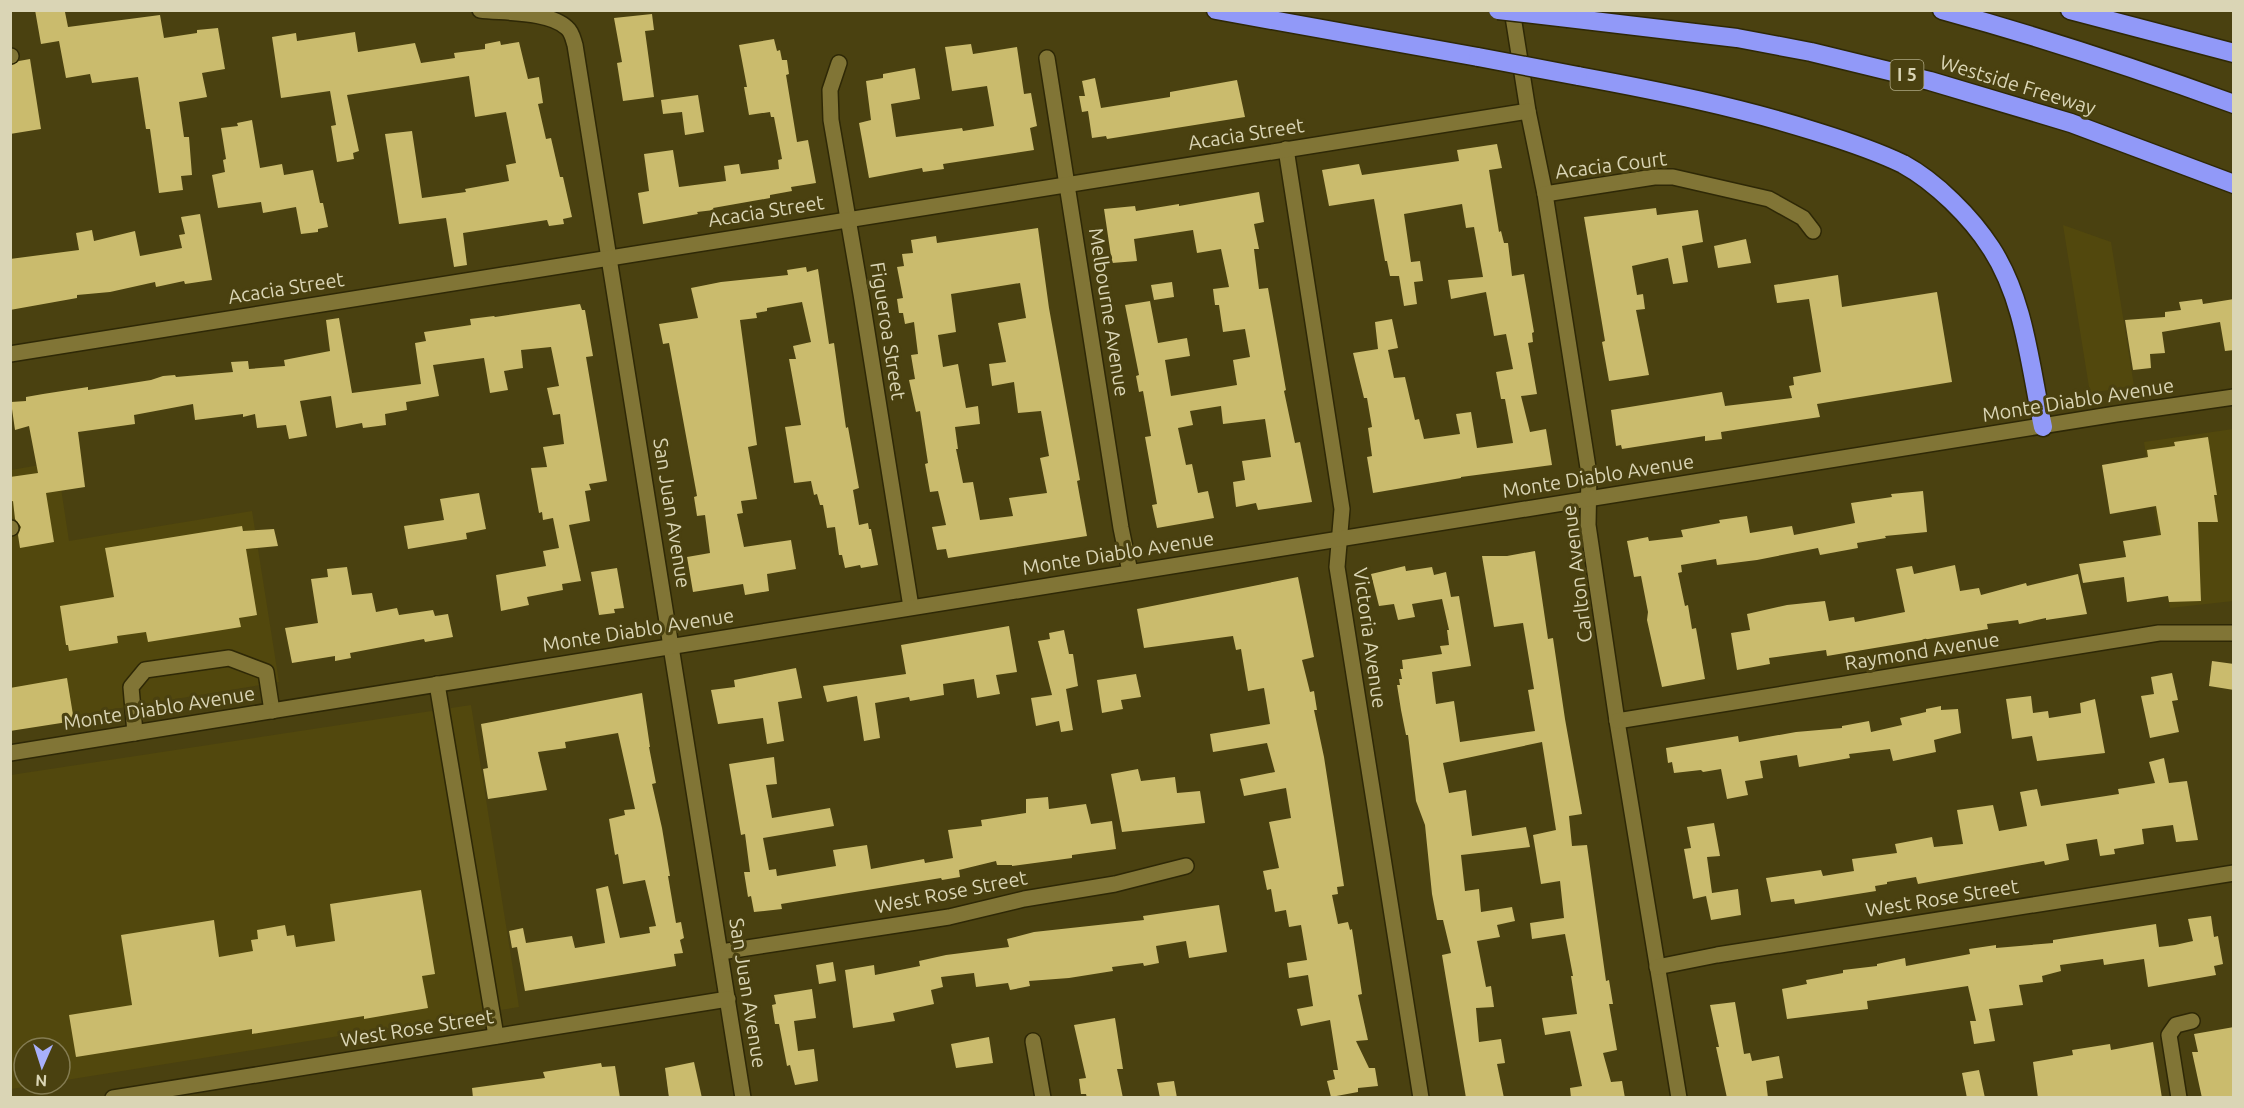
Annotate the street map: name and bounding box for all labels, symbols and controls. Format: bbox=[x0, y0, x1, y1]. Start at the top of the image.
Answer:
street label: Westside Freeway bbox=[1937, 50, 2099, 119]
road number: I 5 bbox=[1890, 60, 1924, 90]
street label: Acacia Street bbox=[1186, 113, 1306, 154]
street label: Acacia Court bbox=[1554, 146, 1668, 183]
street label: Acacia Street bbox=[706, 190, 826, 231]
street label: Melbourne Avenue bbox=[1085, 226, 1134, 398]
street label: Figueroa Street bbox=[866, 260, 911, 402]
street label: Acacia Street bbox=[226, 267, 346, 308]
street label: Monte Diablo Avenue bbox=[1980, 373, 2175, 426]
street label: San Juan Avenue bbox=[649, 436, 696, 590]
street label: Monte Diablo Avenue bbox=[1500, 449, 1695, 502]
street label: Carlton Avenue bbox=[1557, 504, 1596, 644]
street label: Monte Diablo Avenue bbox=[1020, 526, 1215, 579]
street label: Victoria Avenue bbox=[1349, 566, 1392, 710]
street label: Monte Diablo Avenue bbox=[540, 603, 735, 656]
street label: Raymond Avenue bbox=[1843, 627, 2001, 674]
street label: Monte Diablo Avenue bbox=[61, 681, 256, 734]
street label: West Rose Street bbox=[873, 865, 1029, 918]
street label: West Rose Street bbox=[1864, 874, 2020, 921]
street label: San Juan Avenue bbox=[725, 916, 772, 1070]
street label: West Rose Street bbox=[339, 1004, 495, 1051]
north arrow bbox=[12, 1036, 72, 1096]
text: N bbox=[35, 1072, 48, 1090]

